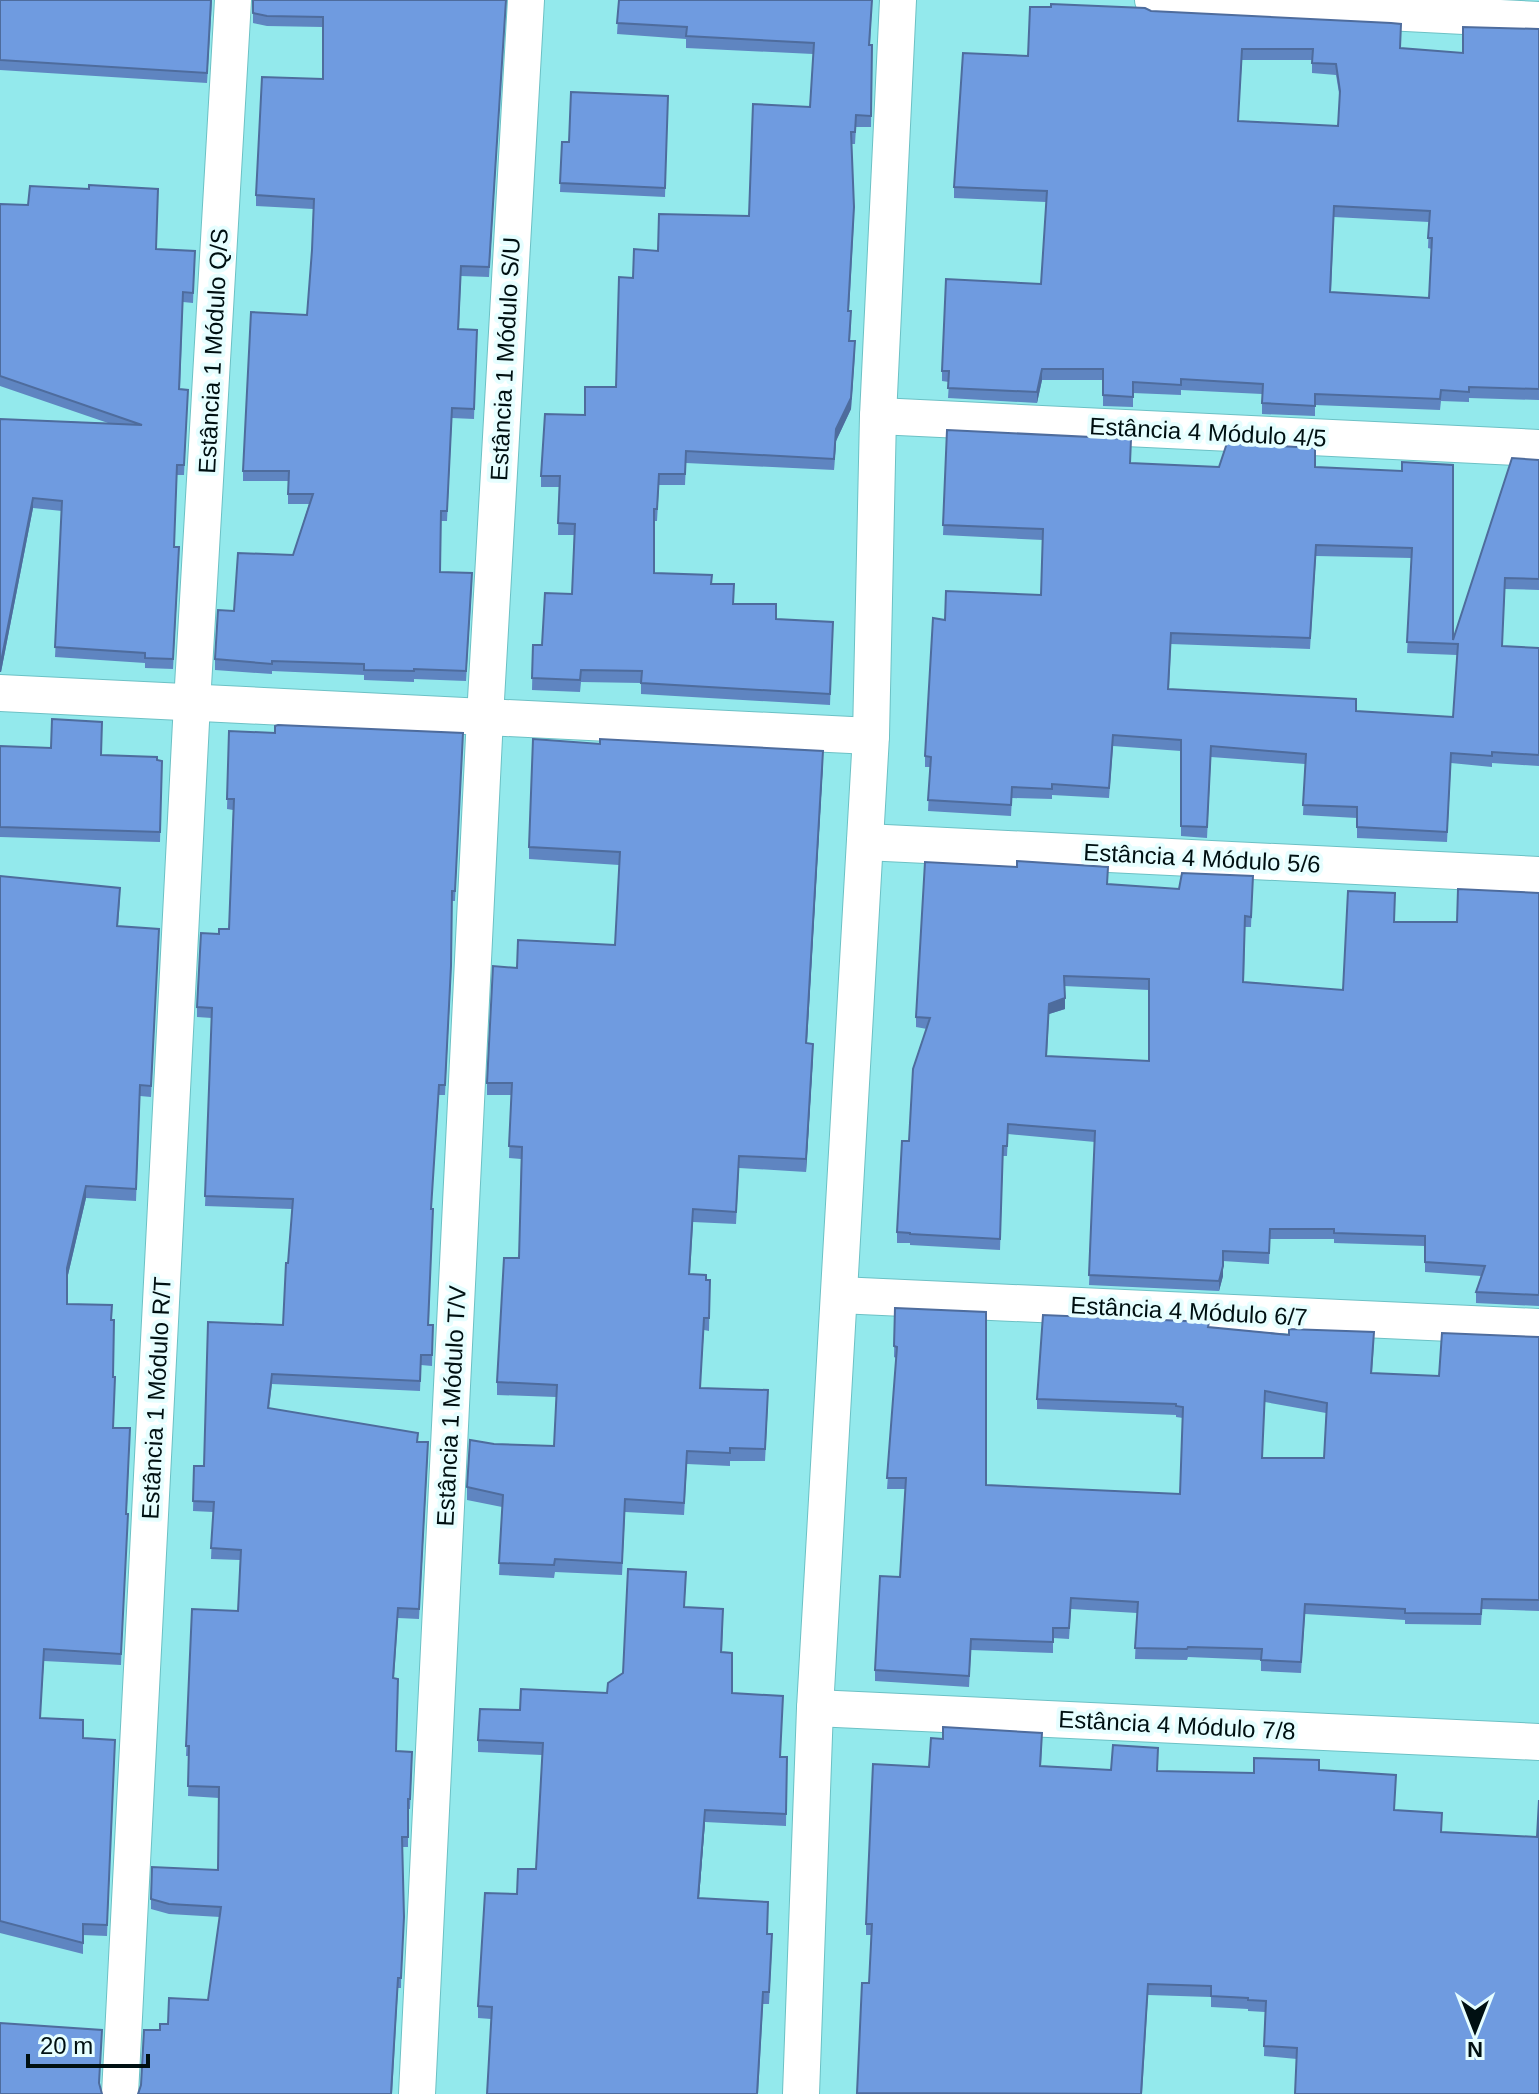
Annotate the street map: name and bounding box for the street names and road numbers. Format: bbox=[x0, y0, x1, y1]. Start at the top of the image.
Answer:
street label: Estância 1 Módulo Q/S bbox=[193, 228, 233, 474]
street label: Estância 1 Módulo S/U bbox=[485, 236, 525, 482]
street label: Estância 4 Módulo 4/5 bbox=[1089, 412, 1327, 452]
street label: Estância 4 Módulo 5/6 bbox=[1083, 838, 1321, 878]
street label: Estância 1 Módulo R/T bbox=[136, 1276, 176, 1520]
street label: Estância 1 Módulo T/V bbox=[431, 1285, 471, 1527]
street label: Estância 4 Módulo 6/7 bbox=[1070, 1291, 1308, 1331]
street label: Estância 4 Módulo 7/8 bbox=[1058, 1705, 1296, 1745]

